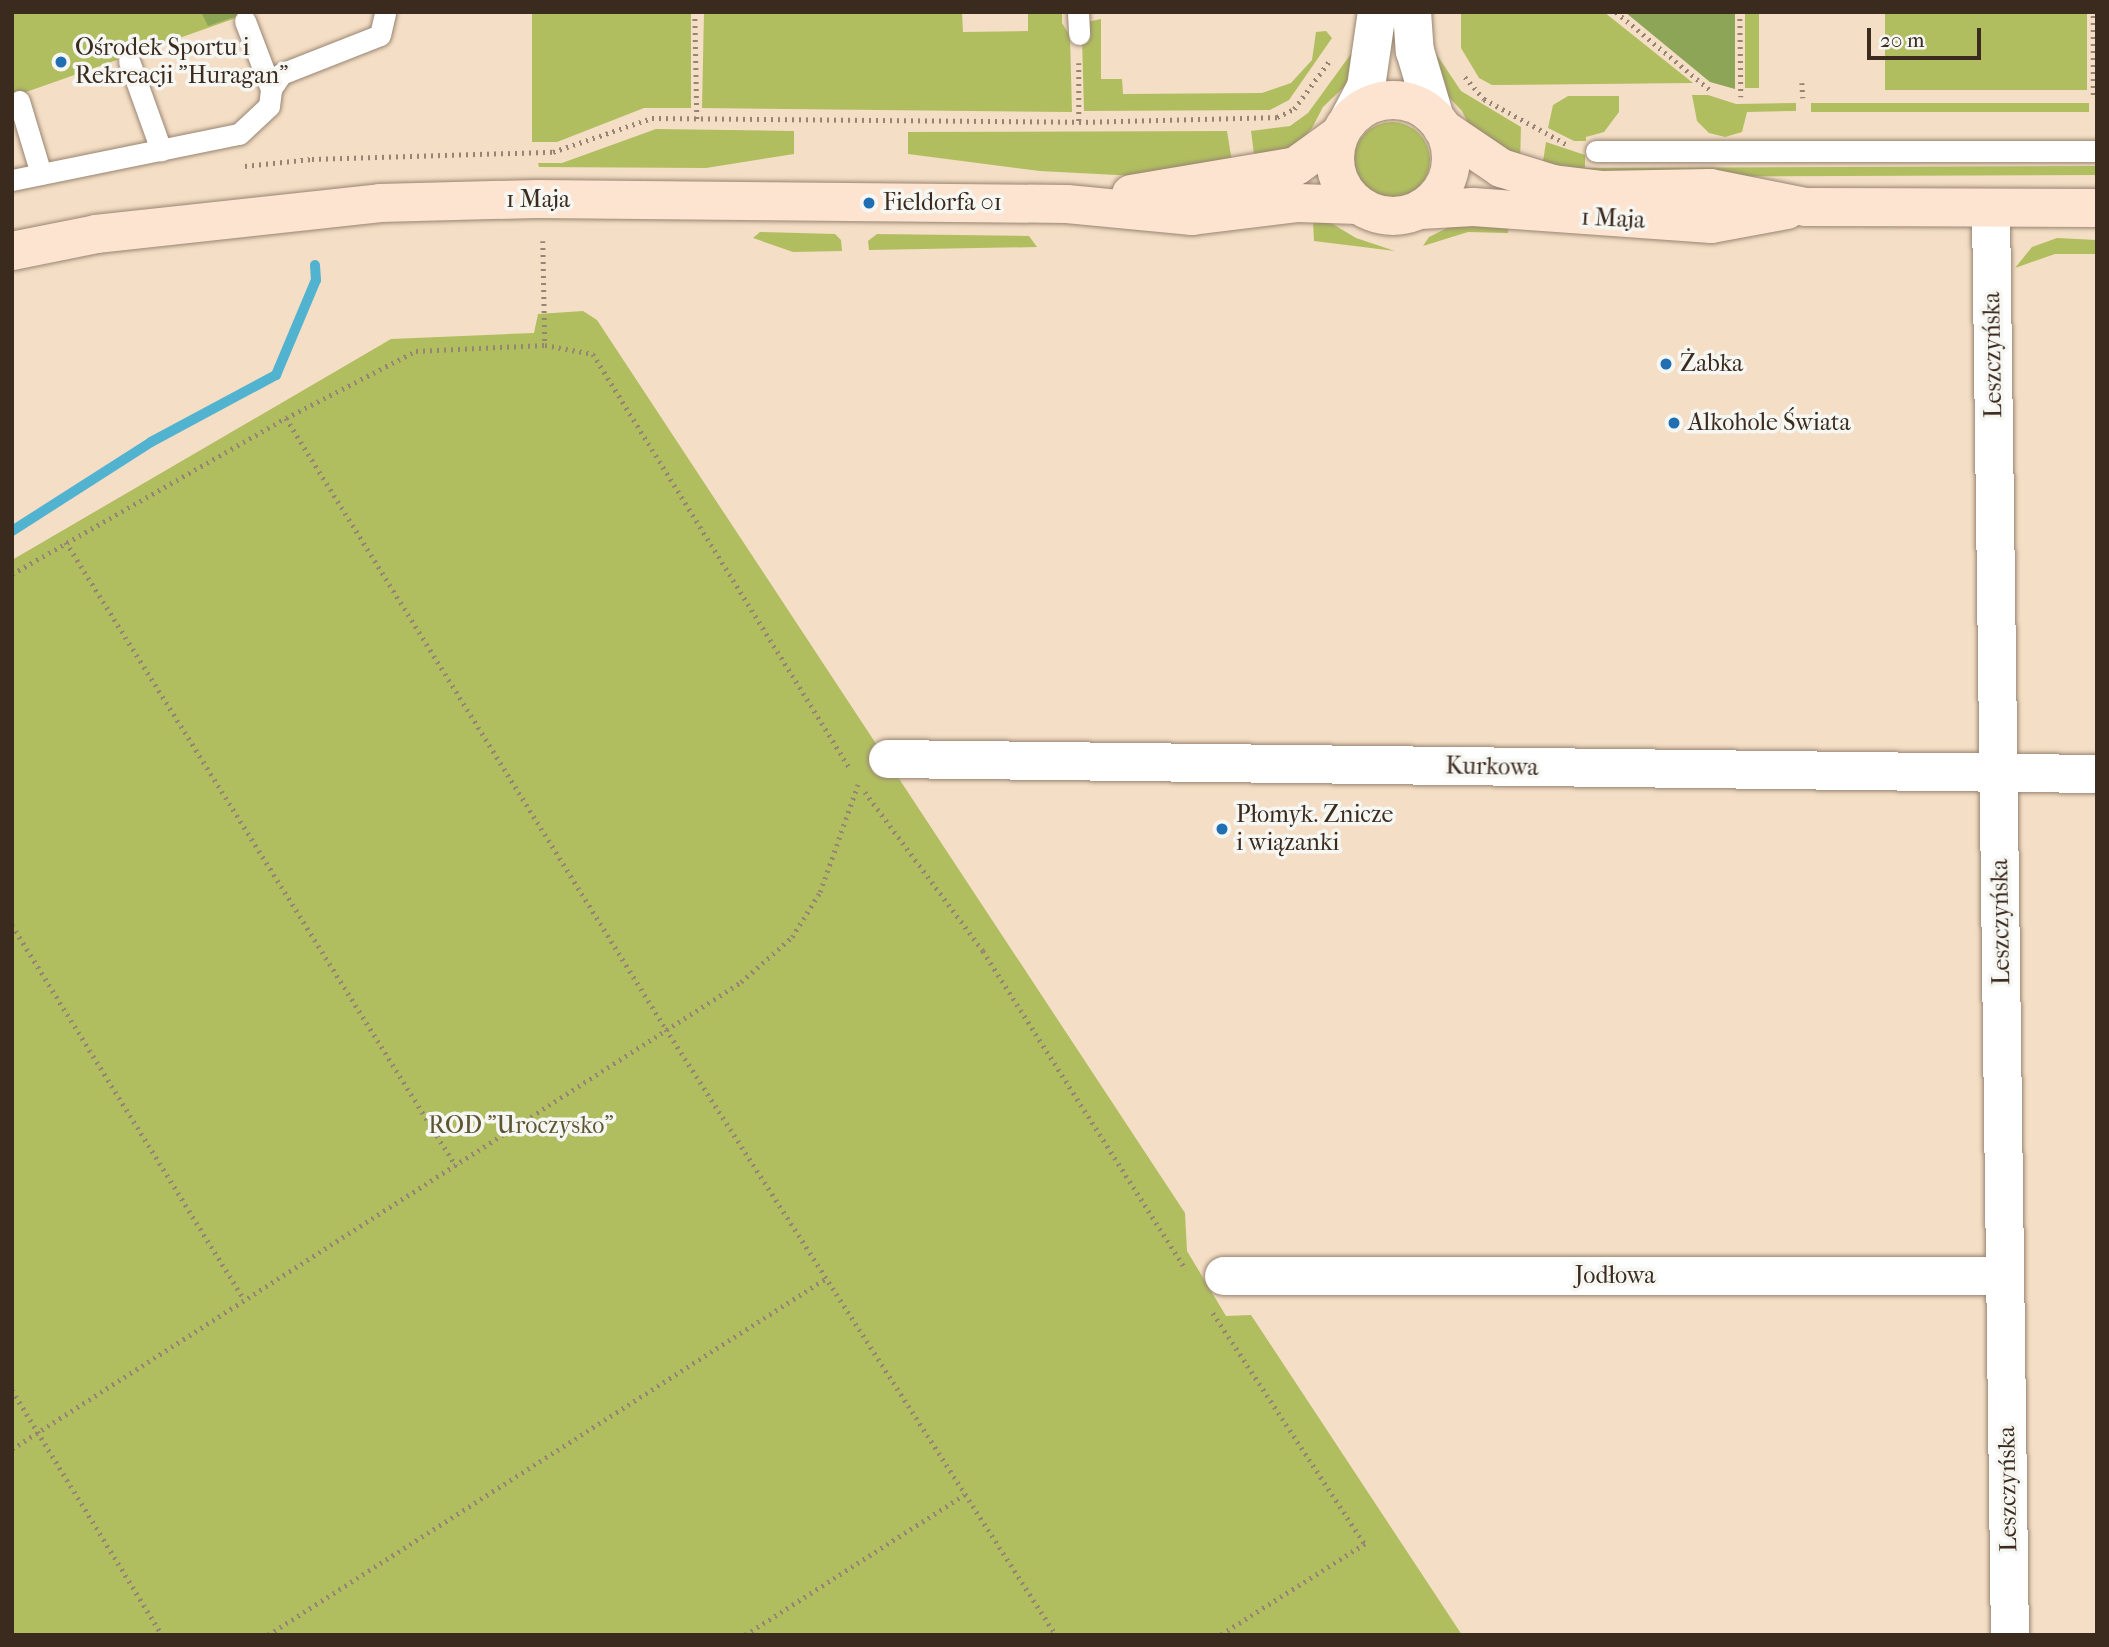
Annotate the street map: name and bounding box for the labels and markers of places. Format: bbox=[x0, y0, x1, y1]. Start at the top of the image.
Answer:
place label: Ośrodek Sportu i Rekreacji "Huragan" bbox=[75, 34, 288, 90]
marker: Ośrodek Sportu i Rekreacji "Huragan" bbox=[53, 54, 69, 70]
place label: Fieldorfa 01 bbox=[883, 189, 1002, 217]
marker: Fieldorfa 01 bbox=[861, 195, 877, 211]
place label: Żabka bbox=[1680, 350, 1743, 378]
marker: Żabka bbox=[1658, 356, 1674, 372]
place label: Alkohole Świata bbox=[1688, 409, 1851, 437]
marker: Alkohole Świata bbox=[1666, 415, 1682, 431]
place label: Płomyk. Znicze i wiązanki bbox=[1236, 801, 1393, 857]
marker: Płomyk. Znicze i wiązanki bbox=[1214, 821, 1230, 837]

